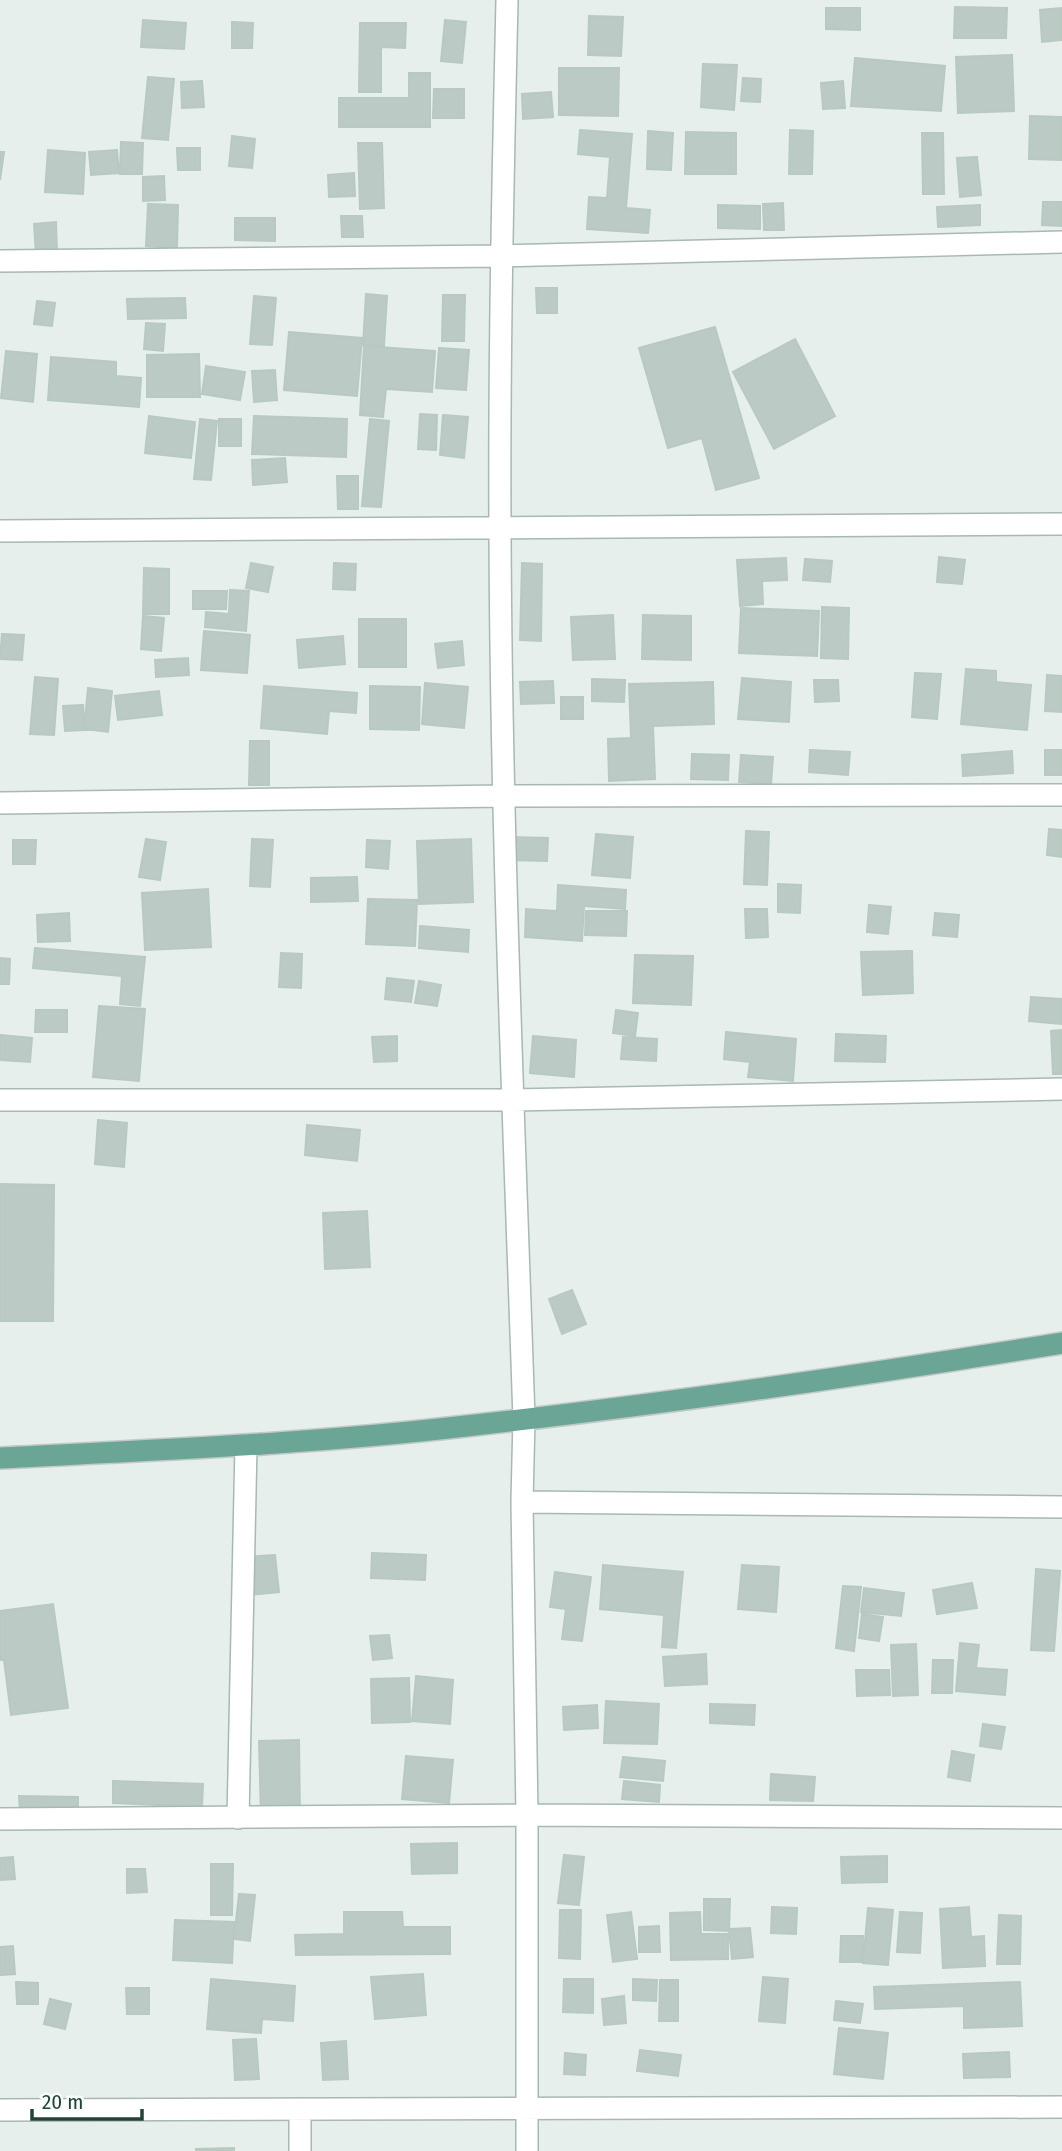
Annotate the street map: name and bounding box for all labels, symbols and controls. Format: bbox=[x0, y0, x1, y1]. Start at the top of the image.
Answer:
scale bar bbox=[32, 2078, 142, 2122]
text: 20 m bbox=[42, 2089, 83, 2115]

